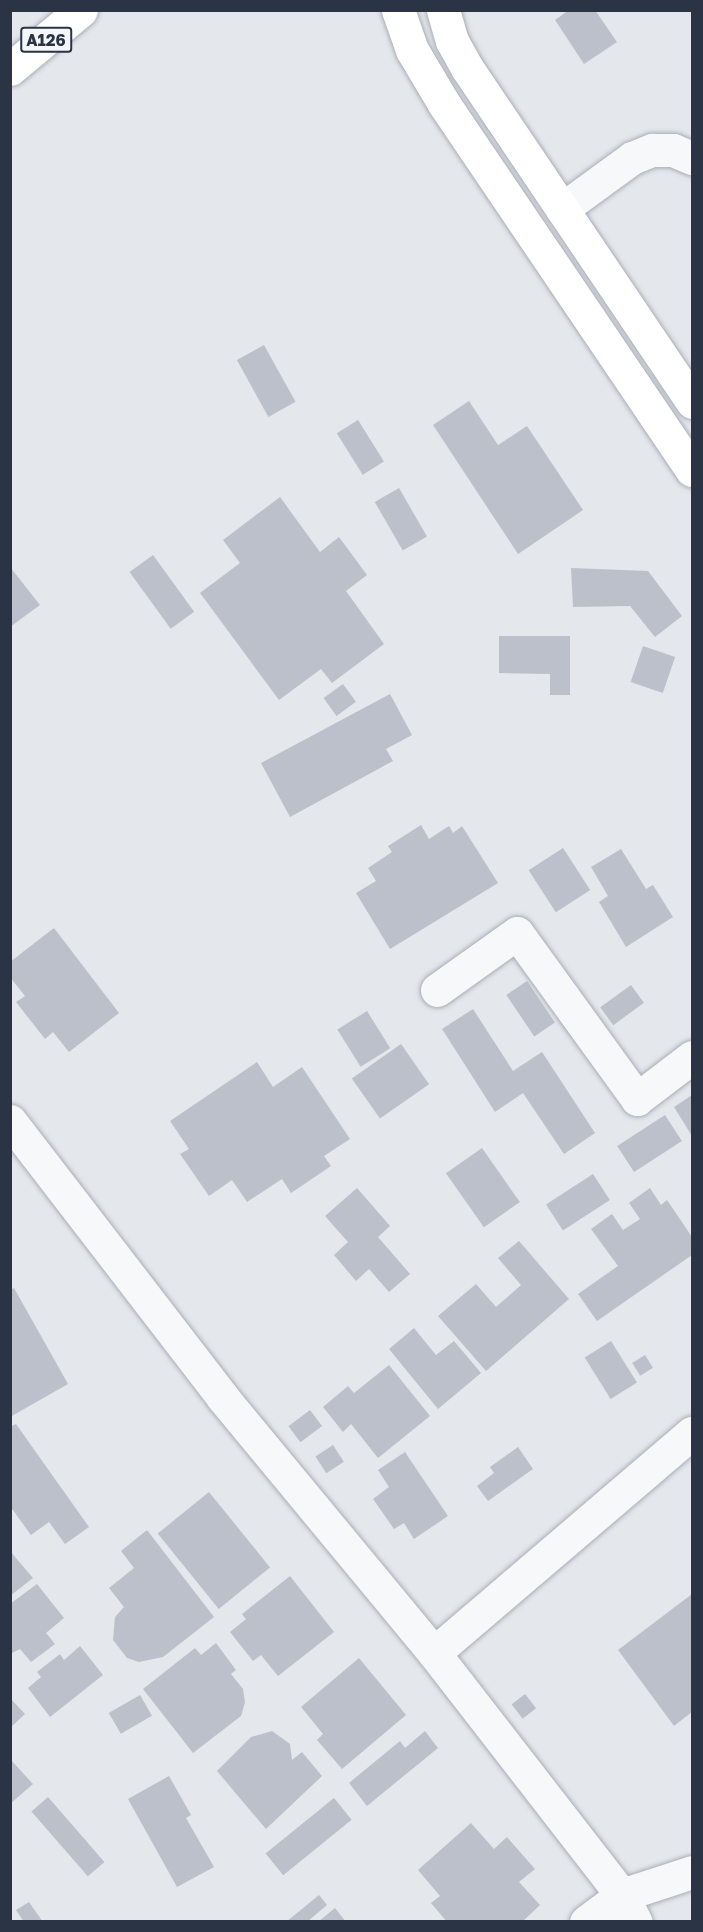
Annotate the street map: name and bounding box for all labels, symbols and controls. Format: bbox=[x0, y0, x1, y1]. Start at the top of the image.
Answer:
road number: A126 bbox=[19, 27, 73, 53]

